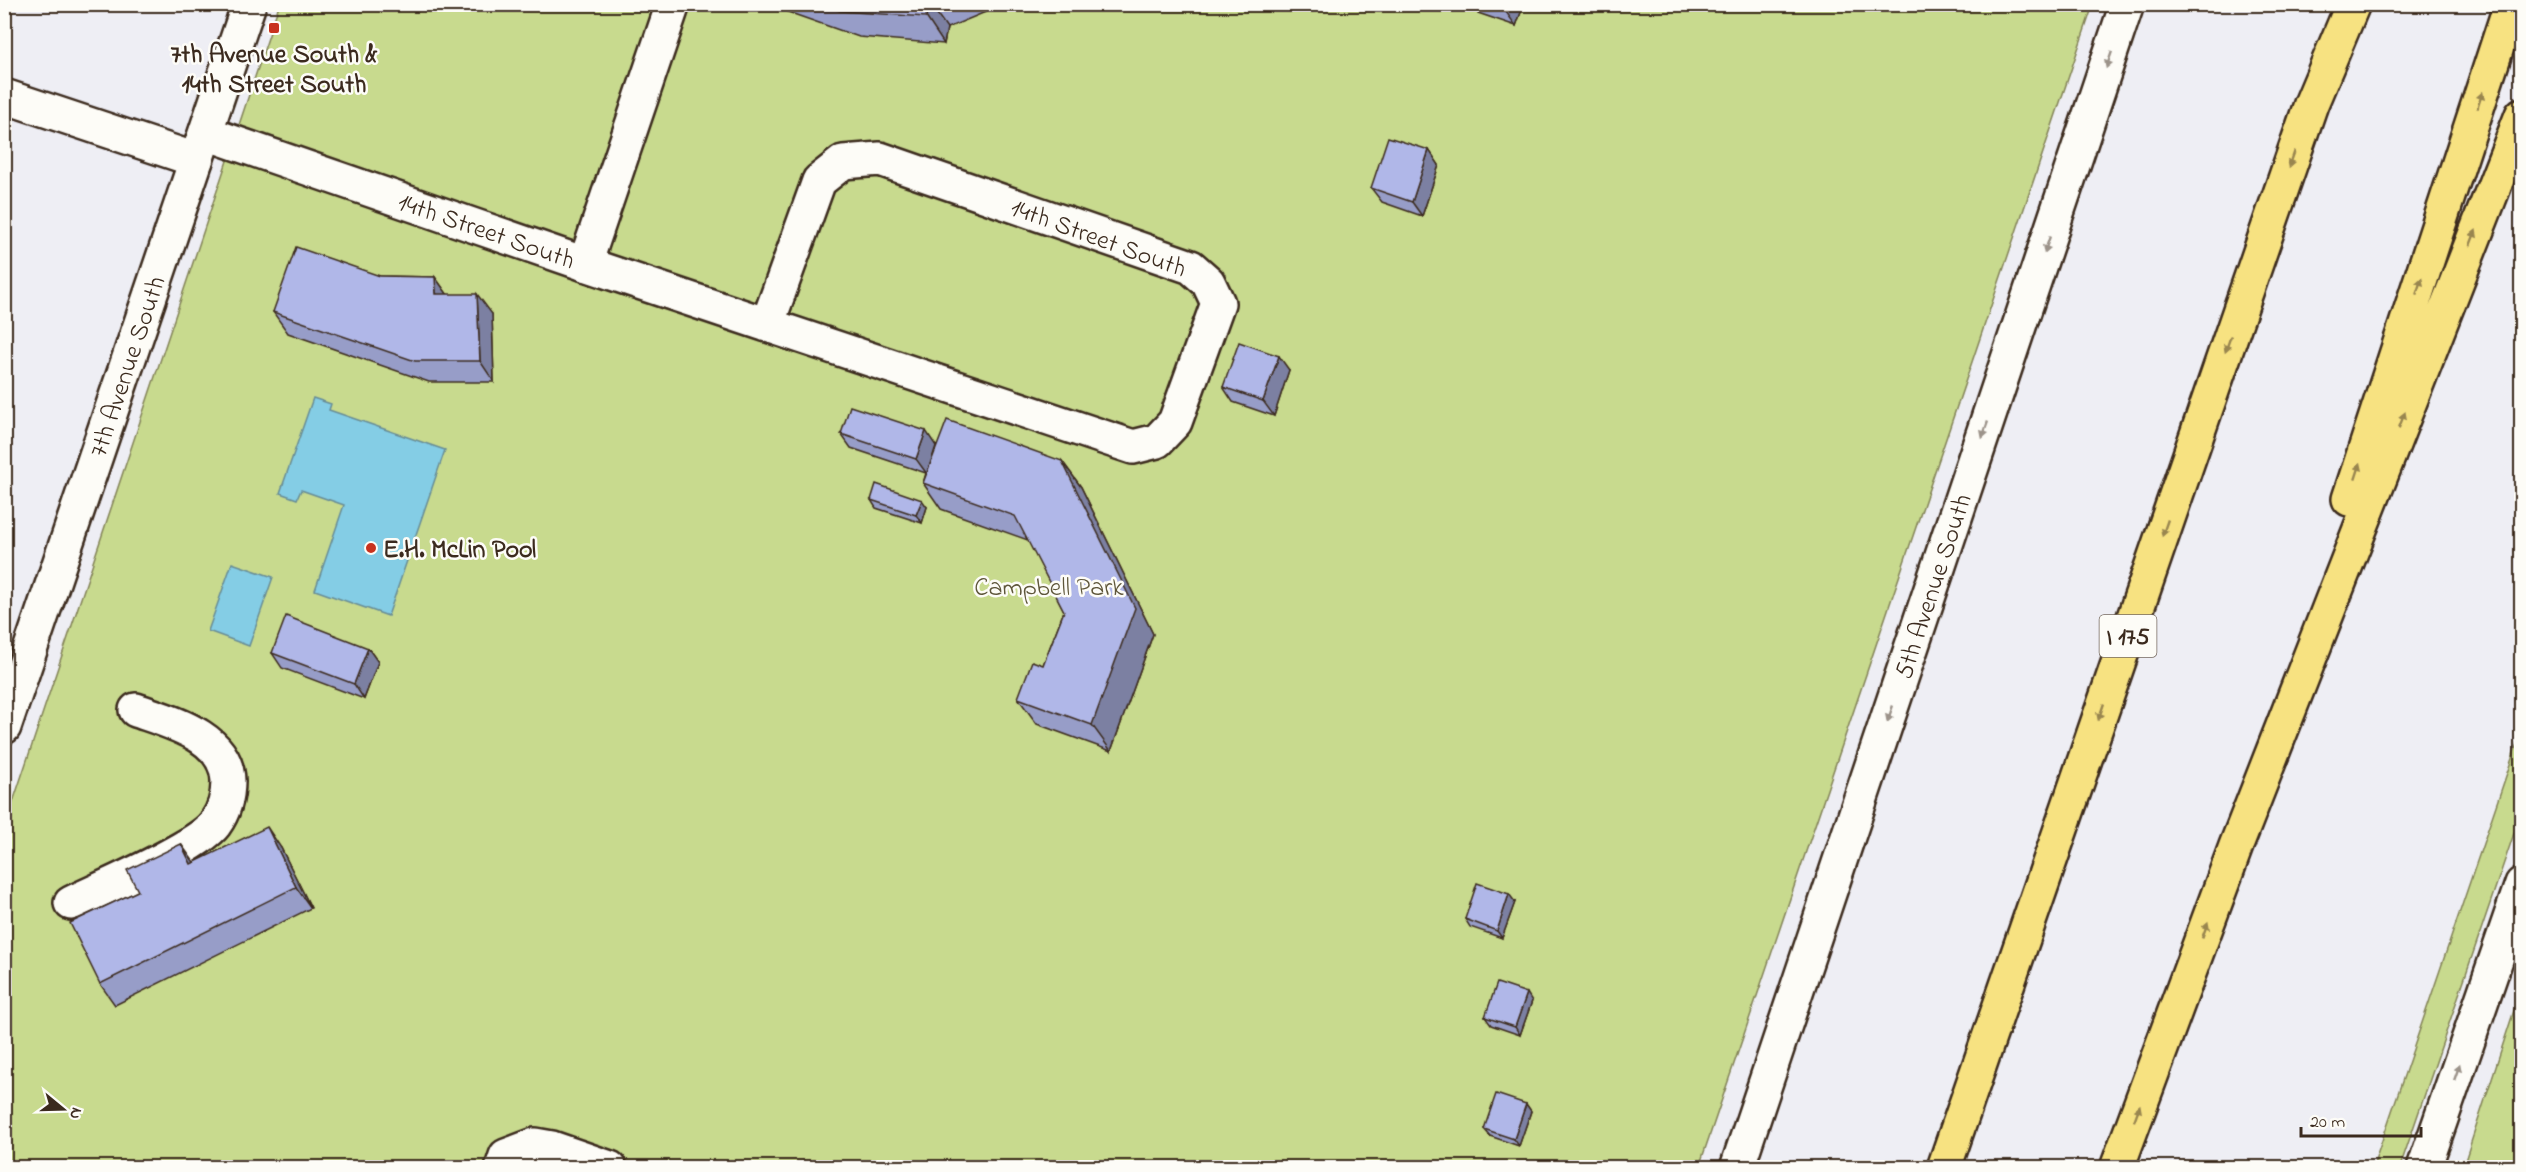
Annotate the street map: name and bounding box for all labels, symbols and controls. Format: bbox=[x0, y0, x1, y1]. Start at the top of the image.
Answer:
marker: 7th Avenue South & 14th Street South bbox=[267, 21, 281, 35]
place label: 7th Avenue South & 14th Street South bbox=[170, 37, 378, 105]
one-way arrow bbox=[2104, 51, 2113, 69]
one-way arrow bbox=[2475, 91, 2485, 109]
one-way arrow bbox=[2287, 150, 2296, 168]
street label: 14th Street South bbox=[392, 185, 579, 281]
street label: 14th Street South bbox=[1005, 190, 1191, 289]
one-way arrow bbox=[2469, 229, 2479, 247]
one-way arrow bbox=[2042, 236, 2051, 254]
street label: 7th Avenue South bbox=[81, 272, 177, 463]
one-way arrow bbox=[2415, 277, 2424, 295]
one-way arrow bbox=[2223, 335, 2233, 353]
one-way arrow bbox=[2397, 410, 2407, 428]
one-way arrow bbox=[1980, 421, 1989, 439]
one-way arrow bbox=[2354, 462, 2364, 480]
street label: 5th Avenue South bbox=[1886, 489, 1984, 684]
one-way arrow bbox=[2159, 519, 2169, 537]
place label: E.H. McLin Pool bbox=[383, 532, 536, 570]
marker: E.H. McLin Pool bbox=[364, 541, 378, 555]
park label: Campbell Park bbox=[974, 570, 1124, 608]
road number: I 175 bbox=[2100, 615, 2156, 657]
one-way arrow bbox=[2096, 703, 2106, 721]
one-way arrow bbox=[1885, 705, 1894, 723]
one-way arrow bbox=[2200, 920, 2210, 938]
one-way arrow bbox=[2453, 1063, 2462, 1081]
north arrow bbox=[33, 1079, 93, 1139]
scale bar bbox=[2301, 1100, 2421, 1138]
one-way arrow bbox=[2133, 1103, 2143, 1121]
text: N bbox=[62, 1104, 88, 1122]
text: 20 m bbox=[2310, 1110, 2345, 1136]

